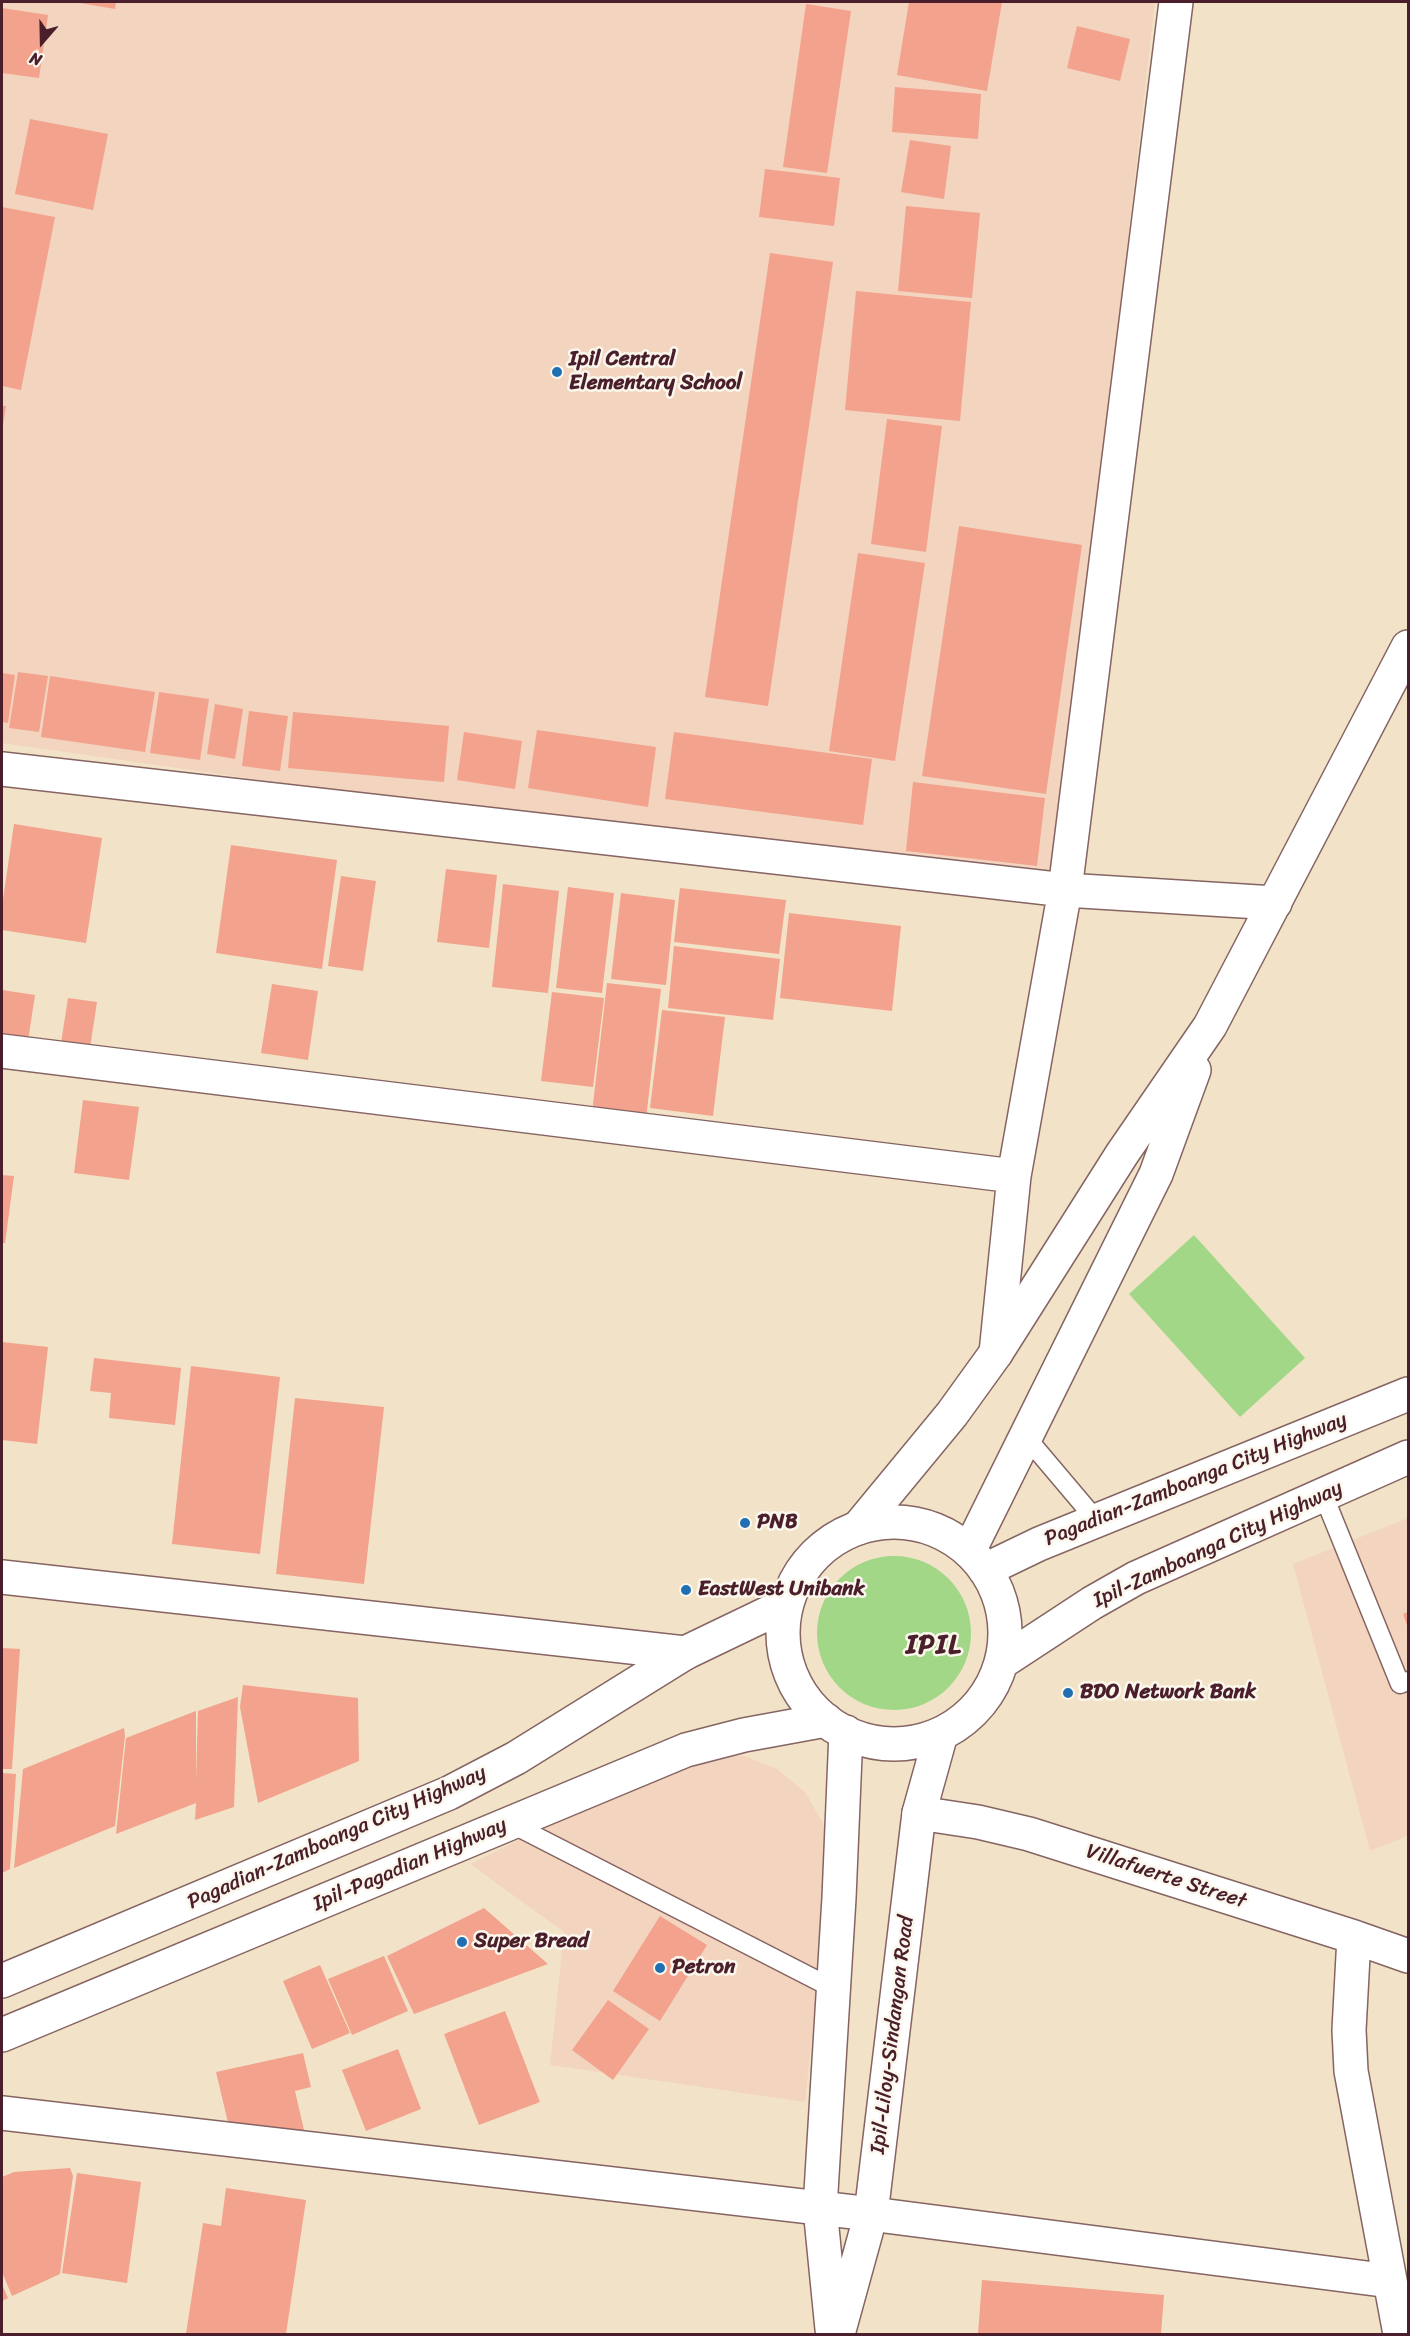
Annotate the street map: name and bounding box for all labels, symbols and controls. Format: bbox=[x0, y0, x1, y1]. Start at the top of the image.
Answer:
north arrow bbox=[12, 12, 72, 72]
text: N bbox=[26, 44, 46, 75]
place label: Ipil Central Elementary School bbox=[569, 347, 742, 397]
marker: Ipil Central Elementary School bbox=[550, 365, 564, 379]
street label: Pagadian-Zamboanga City Highway bbox=[1041, 1408, 1351, 1552]
street label: Ipil-Zamboanga City Highway bbox=[1089, 1476, 1347, 1614]
place label: PNB bbox=[757, 1510, 798, 1536]
marker: PNB bbox=[738, 1516, 752, 1530]
place label: EastWest Unibank bbox=[698, 1577, 865, 1603]
marker: EastWest Unibank bbox=[679, 1583, 693, 1597]
district label: IPIL bbox=[907, 1630, 961, 1662]
place label: BDO Network Bank bbox=[1080, 1680, 1256, 1706]
marker: BDO Network Bank bbox=[1061, 1686, 1075, 1700]
street label: Pagadian-Zamboanga City Highway bbox=[184, 1761, 490, 1915]
street label: Ipil-Pagadian Highway bbox=[309, 1813, 511, 1917]
street label: Villafuerte Street bbox=[1083, 1839, 1249, 1915]
street label: Ipil-Liloy-Sindangan Road bbox=[866, 1915, 920, 2155]
place label: Super Bread bbox=[474, 1929, 589, 1955]
marker: Super Bread bbox=[455, 1935, 469, 1949]
place label: Petron bbox=[672, 1955, 735, 1981]
marker: Petron bbox=[653, 1961, 667, 1975]

